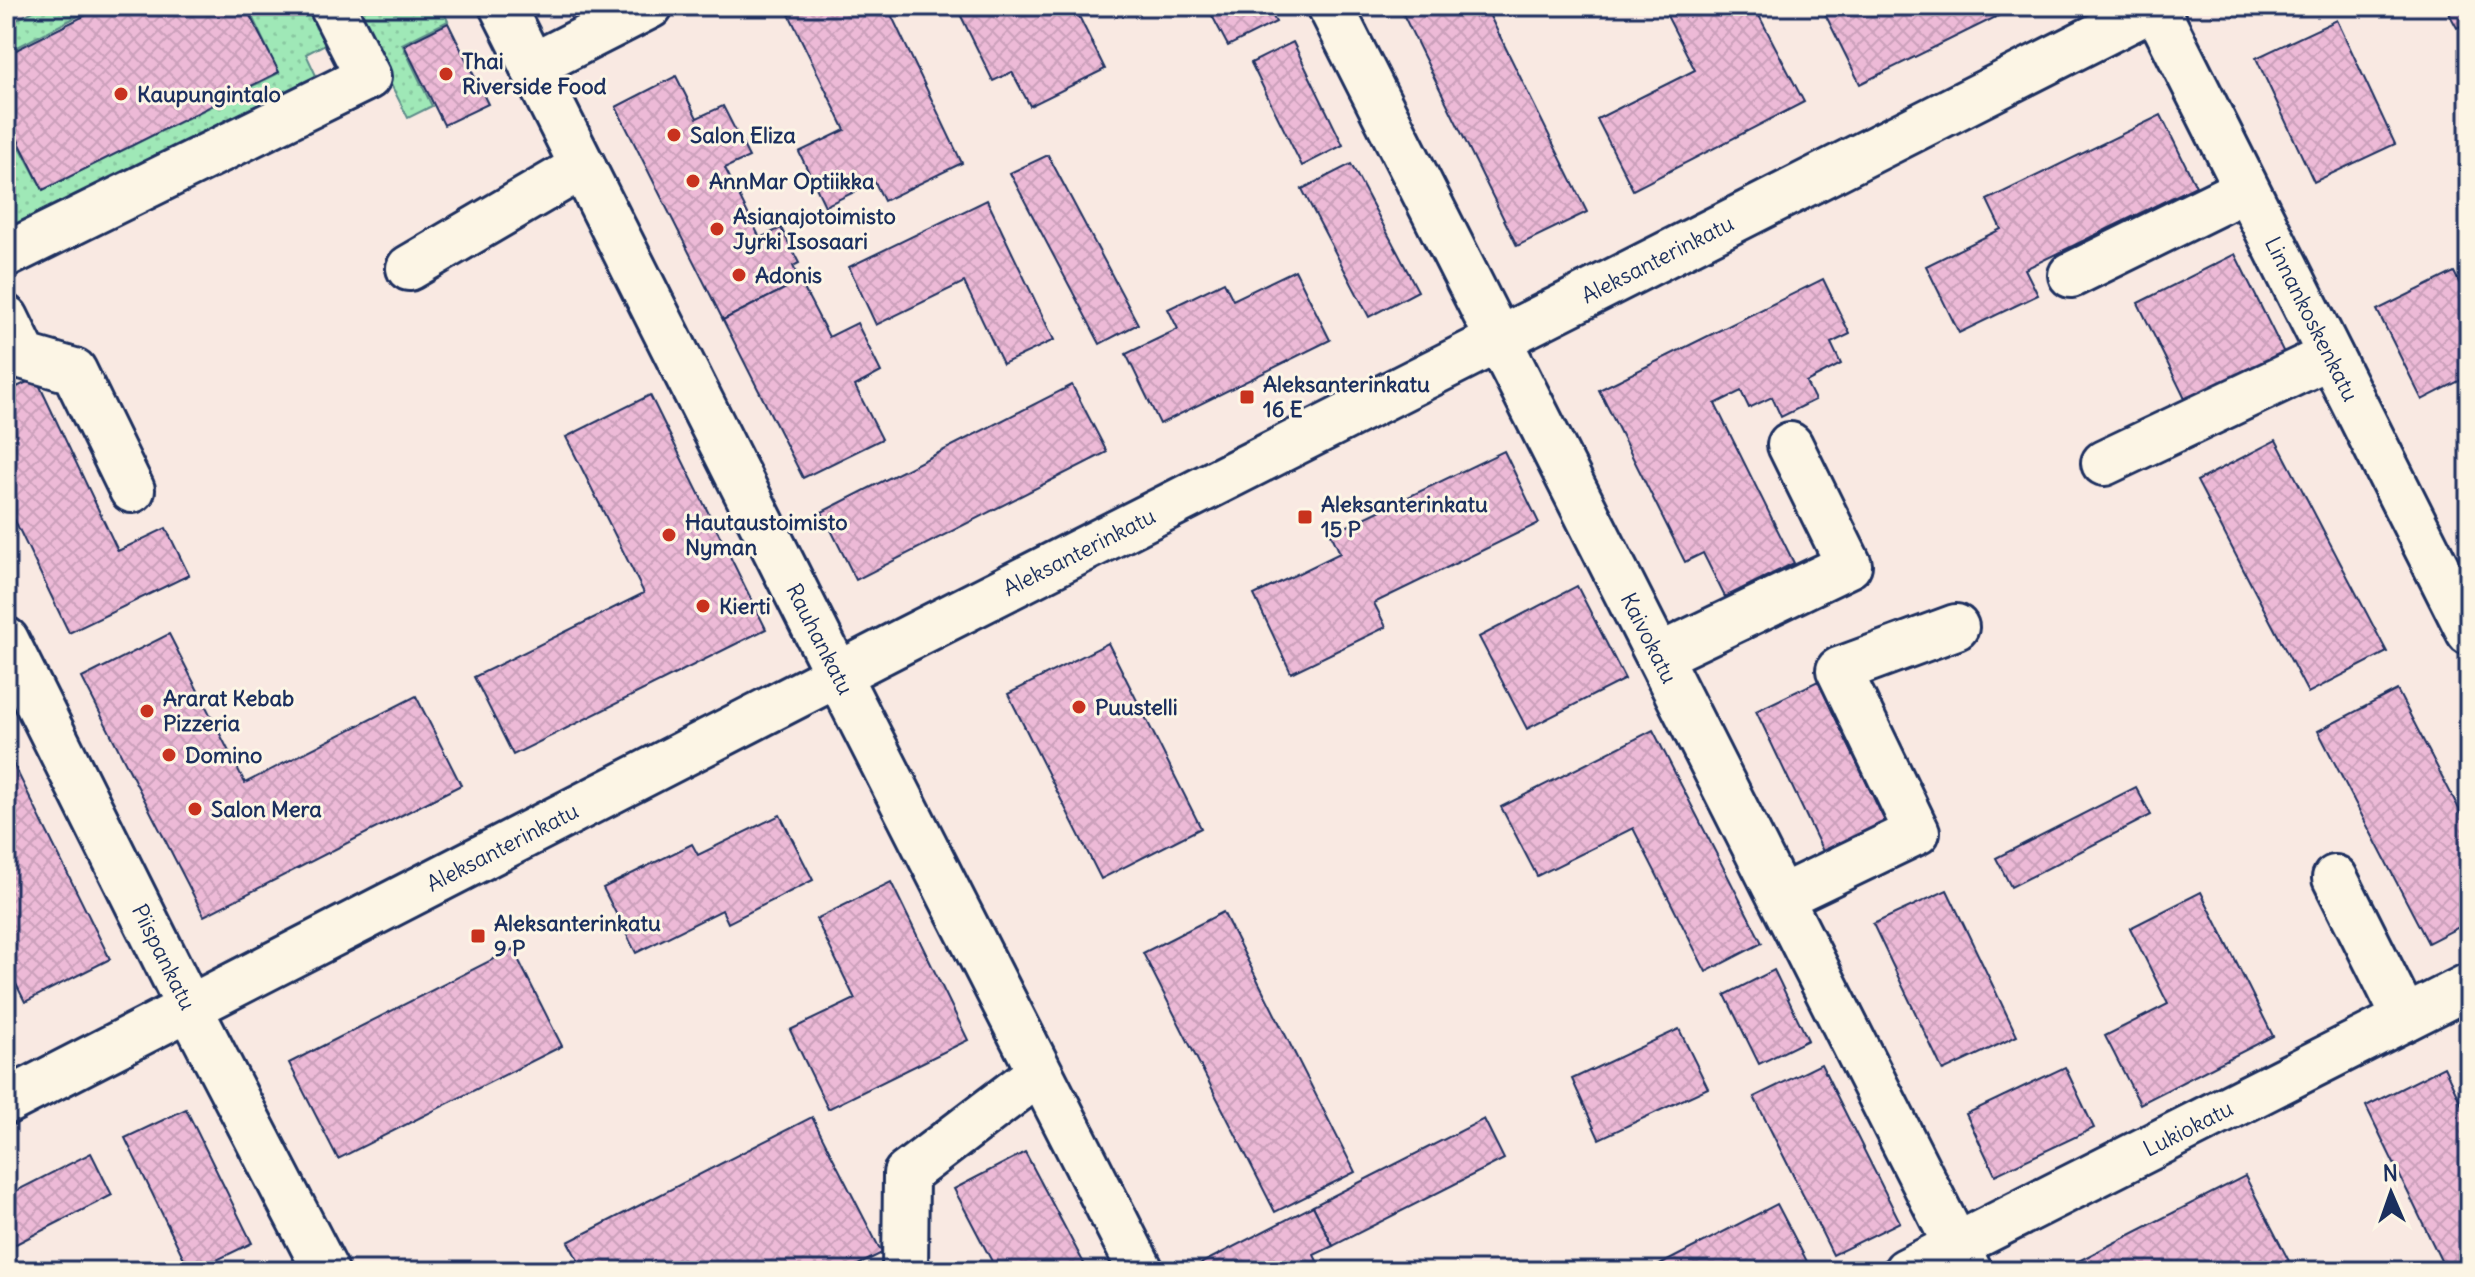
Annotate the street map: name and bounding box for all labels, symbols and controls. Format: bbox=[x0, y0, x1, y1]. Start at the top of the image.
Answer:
place label: Thai Riverside Food bbox=[462, 47, 606, 100]
marker: Thai Riverside Food bbox=[437, 65, 455, 83]
place label: Kaupungintalo bbox=[137, 80, 281, 108]
marker: Kaupungintalo bbox=[112, 85, 130, 103]
place label: Salon Eliza bbox=[690, 121, 796, 149]
marker: Salon Eliza bbox=[665, 126, 683, 144]
place label: AnnMar Optiikka bbox=[709, 167, 875, 195]
marker: AnnMar Optiikka bbox=[684, 172, 702, 190]
place label: Asianajotoimisto Jyrki Isosaari bbox=[733, 202, 896, 255]
street label: Aleksanterinkatu bbox=[1576, 209, 1738, 309]
marker: Asianajotoimisto Jyrki Isosaari bbox=[708, 220, 726, 238]
street label: Linnankoskenkatu bbox=[2259, 232, 2365, 406]
place label: Adonis bbox=[755, 261, 822, 289]
marker: Adonis bbox=[730, 266, 748, 284]
place label: Aleksanterinkatu 16 E bbox=[1263, 370, 1430, 423]
marker: Aleksanterinkatu 16 E bbox=[1238, 388, 1256, 406]
place label: Aleksanterinkatu 15 P bbox=[1321, 490, 1488, 543]
street label: Aleksanterinkatu bbox=[998, 502, 1160, 602]
place label: Hautaustoimisto Nyman bbox=[685, 508, 848, 561]
marker: Aleksanterinkatu 15 P bbox=[1296, 508, 1314, 526]
marker: Hautaustoimisto Nyman bbox=[660, 526, 678, 544]
street label: Rauhankatu bbox=[780, 579, 860, 699]
street label: Kaivokatu bbox=[1615, 588, 1684, 688]
place label: Kierti bbox=[719, 592, 771, 620]
marker: Kierti bbox=[694, 597, 712, 615]
place label: Ararat Kebab Pizzeria bbox=[163, 684, 294, 737]
place label: Puustelli bbox=[1095, 693, 1178, 721]
marker: Puustelli bbox=[1070, 698, 1088, 716]
marker: Ararat Kebab Pizzeria bbox=[138, 702, 156, 720]
place label: Domino bbox=[185, 741, 262, 769]
marker: Domino bbox=[160, 746, 178, 764]
place label: Salon Mera bbox=[211, 795, 322, 823]
street label: Aleksanterinkatu bbox=[422, 796, 583, 898]
marker: Salon Mera bbox=[186, 800, 204, 818]
street label: Piispankatu bbox=[126, 899, 202, 1015]
place label: Aleksanterinkatu 9 P bbox=[494, 909, 661, 962]
marker: Aleksanterinkatu 9 P bbox=[469, 927, 487, 945]
street label: Lukiokatu bbox=[2138, 1094, 2238, 1163]
north arrow bbox=[2351, 1153, 2431, 1233]
text: N bbox=[2382, 1159, 2398, 1187]

